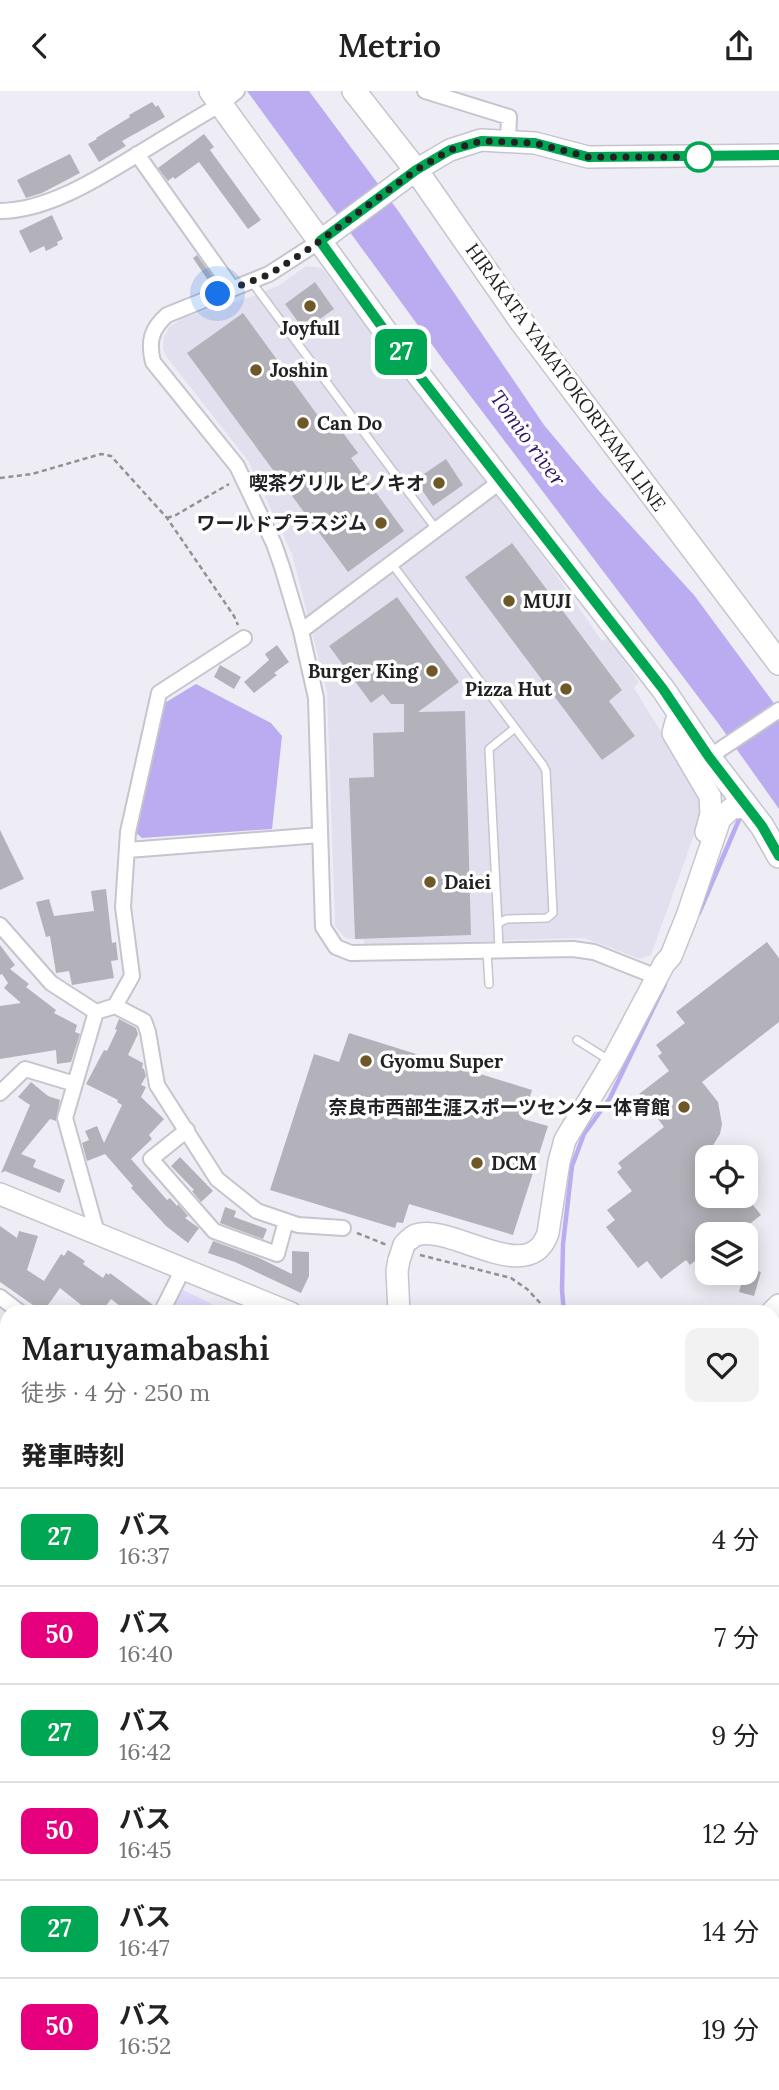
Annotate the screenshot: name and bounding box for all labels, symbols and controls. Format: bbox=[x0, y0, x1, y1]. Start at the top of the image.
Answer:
text: Metrio bbox=[338, 25, 441, 66]
icon: back bbox=[21, 27, 59, 65]
icon: share bbox=[720, 27, 758, 65]
unlabelled marker bbox=[684, 142, 714, 172]
street label: HIRAKATA YAMATOKORIYAMA LINE bbox=[461, 238, 671, 516]
your location bbox=[200, 276, 235, 311]
marker: Joyfull bbox=[302, 298, 318, 314]
place label: Joyfull bbox=[280, 316, 340, 340]
line badge: 27 bbox=[370, 329, 432, 375]
text: 27 bbox=[389, 336, 413, 367]
place label: Joshin bbox=[270, 358, 328, 382]
marker: Joshin bbox=[248, 362, 264, 378]
water label: Tomio river bbox=[484, 385, 572, 492]
place label: Can Do bbox=[317, 411, 383, 435]
marker: Can Do bbox=[295, 415, 311, 431]
place label: 喫茶グリル ピノキオ bbox=[249, 471, 425, 495]
marker: 喫茶グリル ピノキオ bbox=[431, 475, 447, 491]
place label: ワールドプラスジム bbox=[196, 511, 367, 535]
marker: ワールドプラスジム bbox=[373, 515, 389, 531]
place label: MUJI bbox=[523, 589, 572, 613]
marker: MUJI bbox=[501, 593, 517, 609]
place label: Burger King bbox=[308, 659, 419, 683]
marker: Burger King bbox=[424, 663, 440, 679]
place label: Pizza Hut bbox=[465, 677, 553, 701]
marker: Pizza Hut bbox=[558, 681, 574, 697]
place label: Daiei bbox=[444, 870, 491, 894]
marker: Daiei bbox=[422, 874, 438, 890]
place label: Gyomu Super bbox=[380, 1049, 503, 1073]
marker: Gyomu Super bbox=[358, 1053, 374, 1069]
place label: 奈良市西部生涯スポーツセンター体育館 bbox=[328, 1095, 670, 1119]
marker: 奈良市西部生涯スポーツセンター体育館 bbox=[676, 1099, 692, 1115]
map controls bbox=[695, 1145, 758, 1285]
button: locate bbox=[695, 1145, 758, 1208]
place label: DCM bbox=[491, 1151, 537, 1175]
marker: DCM bbox=[469, 1155, 485, 1171]
button: layers bbox=[695, 1222, 758, 1285]
text: Maruyamabashi bbox=[21, 1327, 270, 1369]
button: heart bbox=[685, 1328, 759, 1402]
text: 徒歩 · 4 分 · 250 m bbox=[21, 1378, 210, 1407]
text: 発車時刻 bbox=[21, 1439, 125, 1472]
text: バス bbox=[119, 1508, 171, 1541]
text: 27 bbox=[47, 1521, 72, 1552]
text: 4 分 bbox=[712, 1523, 759, 1556]
text: 16:37 bbox=[119, 1541, 169, 1570]
text: バス bbox=[119, 1606, 171, 1639]
text: 50 bbox=[45, 1619, 74, 1650]
text: 7 分 bbox=[714, 1621, 759, 1654]
text: 16:40 bbox=[119, 1639, 173, 1668]
text: バス bbox=[119, 1704, 171, 1737]
text: 27 bbox=[47, 1717, 72, 1748]
text: 9 分 bbox=[711, 1719, 759, 1752]
text: 16:42 bbox=[119, 1737, 171, 1766]
text: バス bbox=[119, 1802, 171, 1835]
text: 50 bbox=[45, 1815, 74, 1846]
text: 12 分 bbox=[703, 1817, 759, 1850]
text: 16:45 bbox=[119, 1835, 171, 1864]
text: バス bbox=[119, 1900, 171, 1933]
text: 27 bbox=[47, 1913, 72, 1944]
text: 14 分 bbox=[703, 1915, 759, 1948]
text: 16:47 bbox=[119, 1933, 170, 1962]
text: バス bbox=[119, 1998, 171, 2031]
text: 50 bbox=[45, 2011, 74, 2042]
text: 19 分 bbox=[702, 2013, 759, 2046]
text: 16:52 bbox=[119, 2031, 171, 2060]

